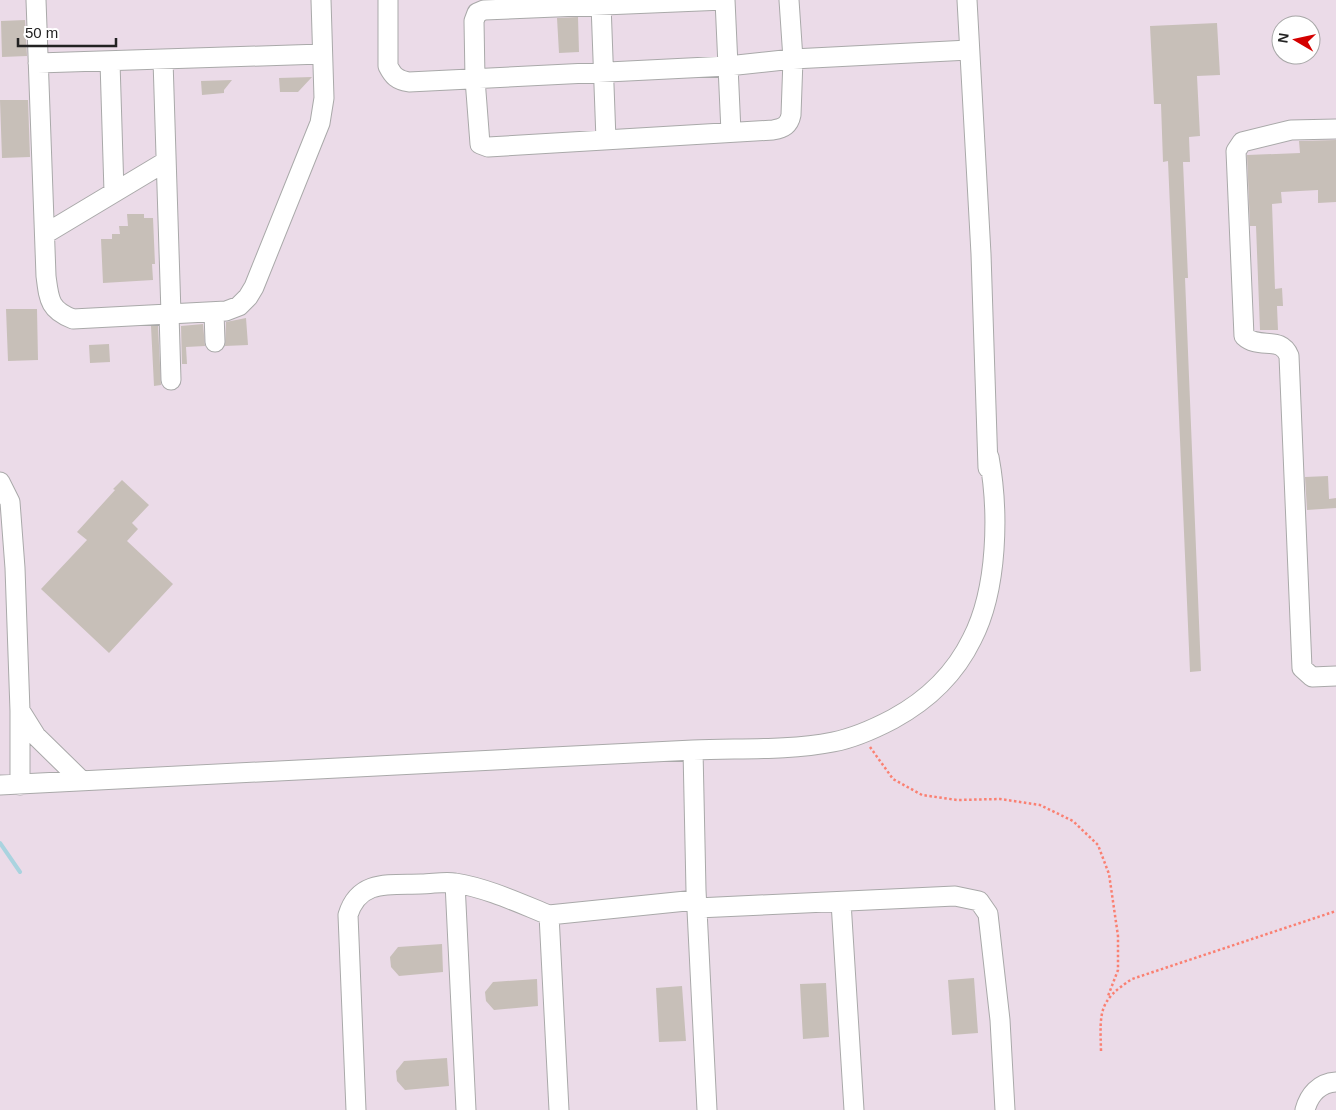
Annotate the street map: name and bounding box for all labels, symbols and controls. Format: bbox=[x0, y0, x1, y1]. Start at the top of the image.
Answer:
scale bar bbox=[18, 15, 115, 47]
north arrow bbox=[1271, 15, 1321, 65]
text: 50 m bbox=[25, 24, 58, 41]
text: N bbox=[1274, 32, 1292, 44]

